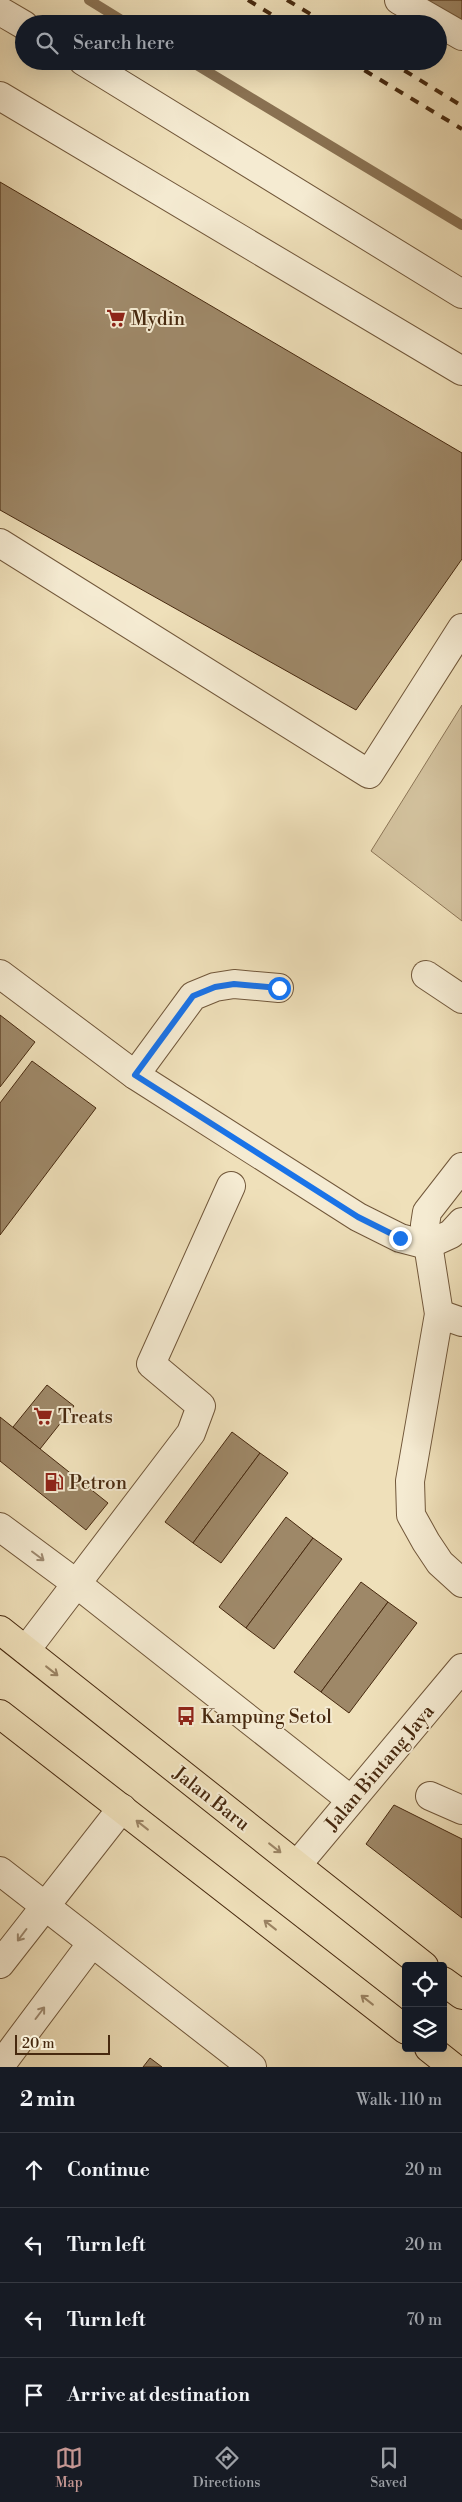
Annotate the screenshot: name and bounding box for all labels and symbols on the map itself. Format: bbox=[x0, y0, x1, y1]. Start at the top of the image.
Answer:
supermarket icon: Mydin bbox=[105, 307, 127, 329]
place label: Mydin bbox=[131, 307, 185, 331]
route start bbox=[268, 977, 291, 1000]
route end bbox=[389, 1227, 412, 1250]
supermarket icon: Treats bbox=[32, 1405, 54, 1427]
place label: Treats bbox=[58, 1405, 113, 1429]
fuel station icon: Petron bbox=[43, 1471, 65, 1493]
place label: Petron bbox=[69, 1471, 127, 1495]
one-way arrow bbox=[31, 1550, 44, 1561]
one-way arrow bbox=[45, 1666, 58, 1677]
street label: Jalan Bintang Jaya bbox=[319, 1699, 440, 1836]
bus stop icon: Kampung Setol bbox=[175, 1705, 197, 1727]
place label: Kampung Setol bbox=[201, 1705, 332, 1729]
street label: Jalan Baru bbox=[167, 1761, 255, 1836]
one-way arrow bbox=[136, 1819, 149, 1830]
one-way arrow bbox=[268, 1843, 281, 1854]
one-way arrow bbox=[264, 1919, 277, 1930]
one-way arrow bbox=[17, 1928, 28, 1941]
one-way arrow bbox=[361, 1995, 374, 2006]
one-way arrow bbox=[35, 2006, 45, 2020]
scale bar bbox=[15, 2032, 110, 2055]

